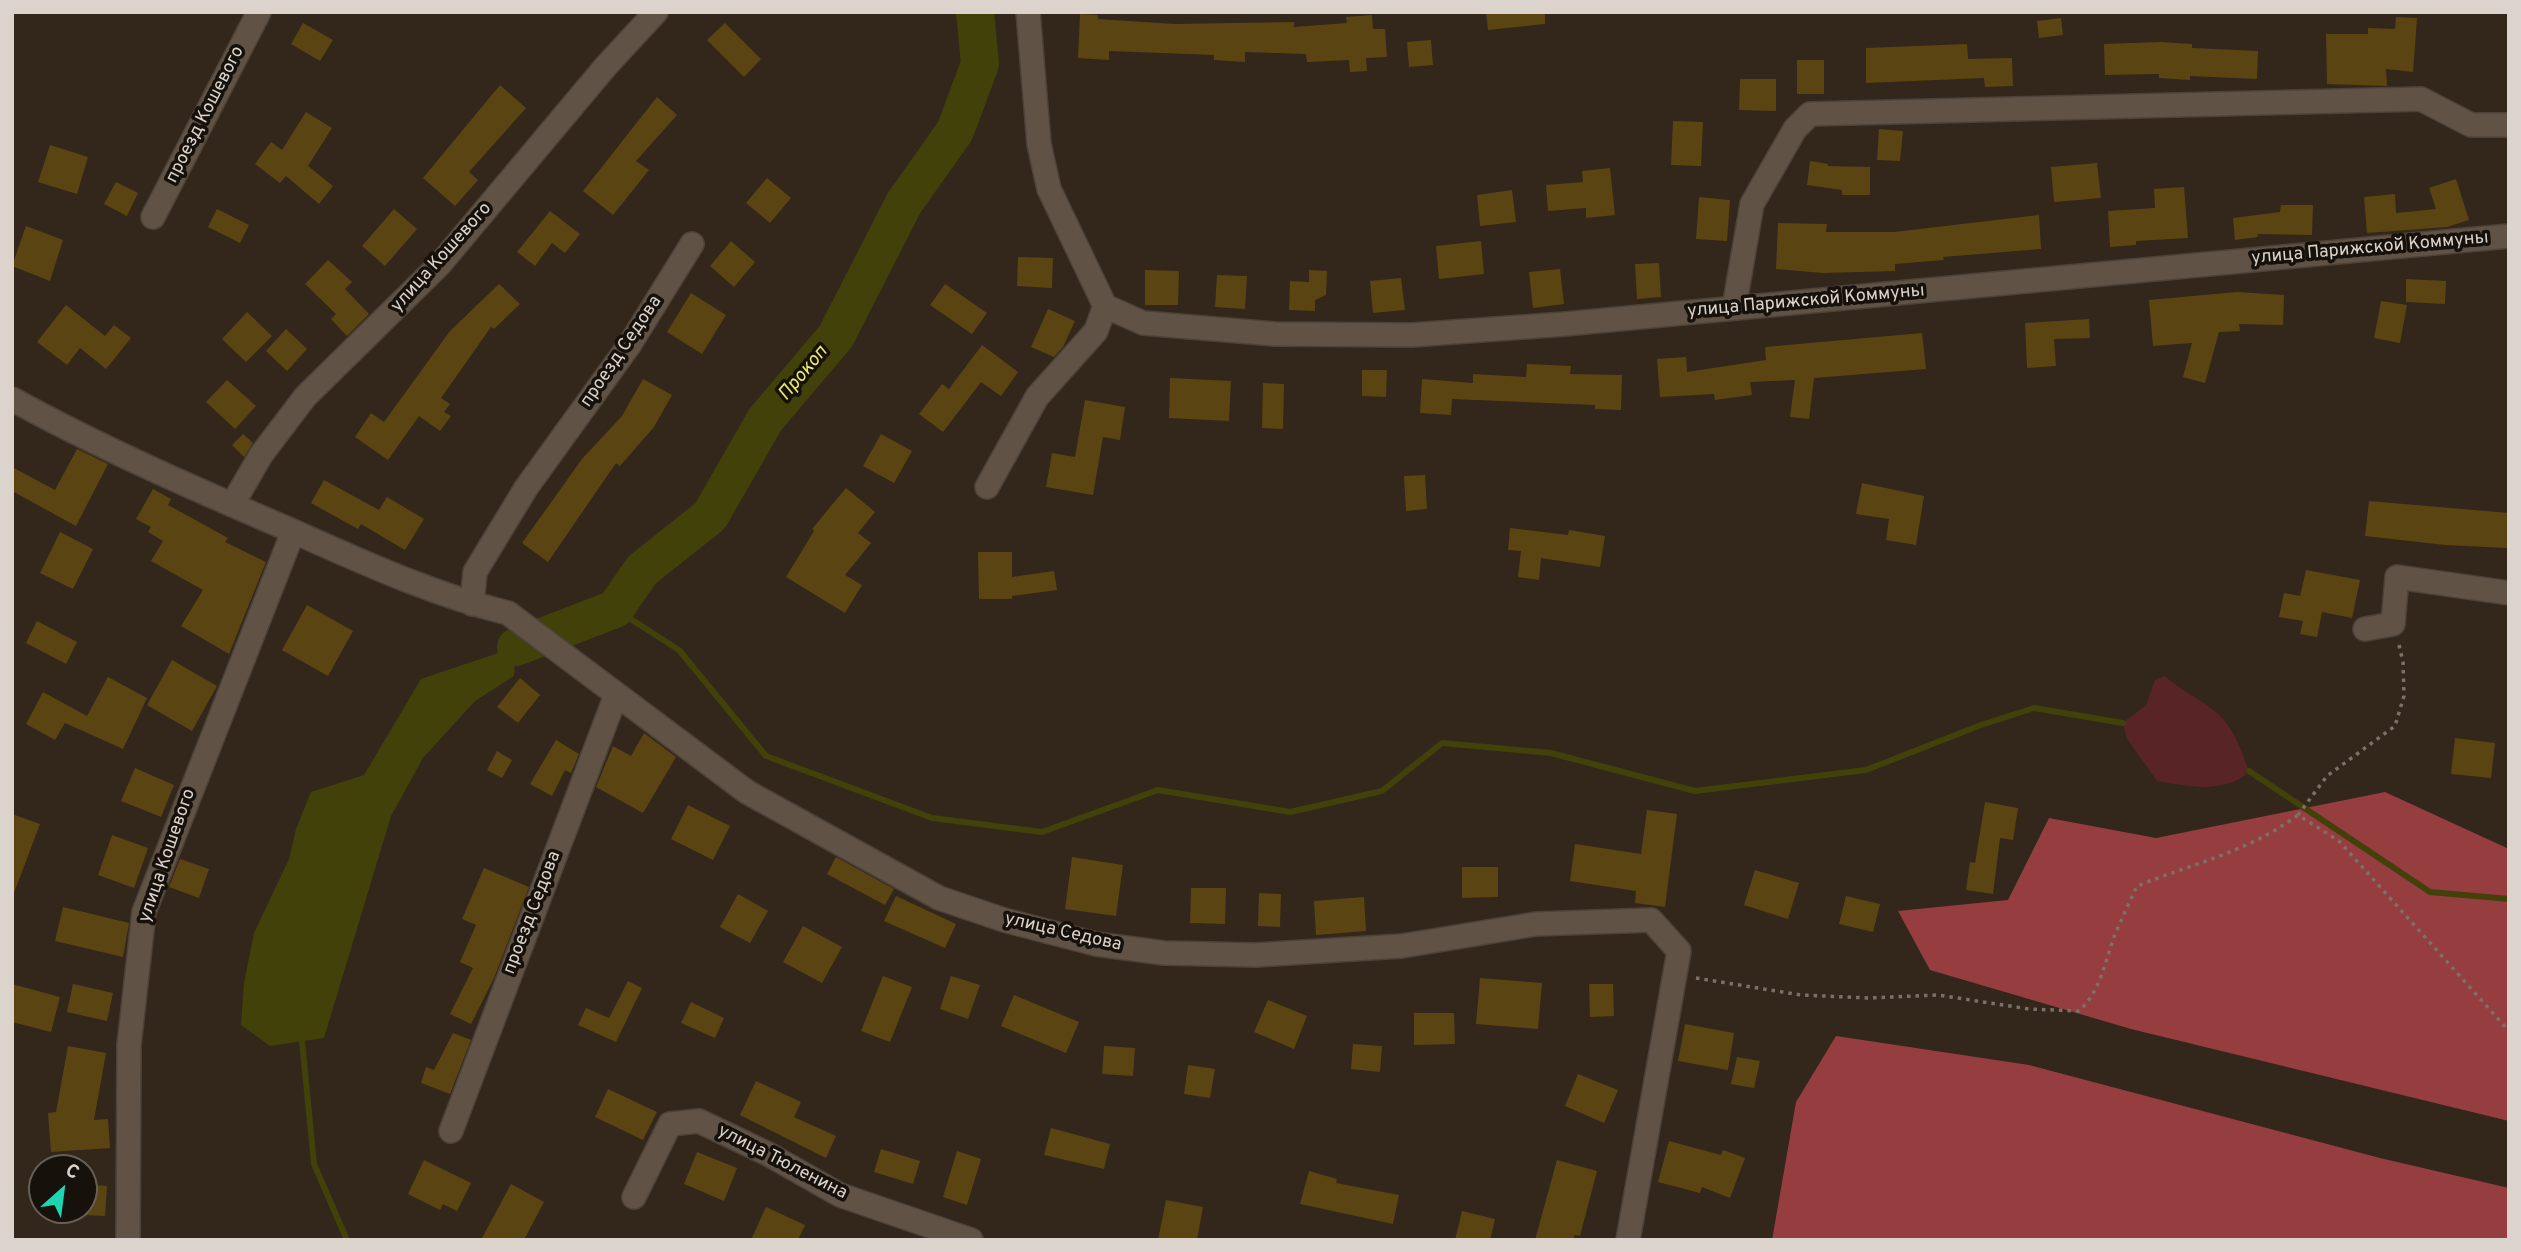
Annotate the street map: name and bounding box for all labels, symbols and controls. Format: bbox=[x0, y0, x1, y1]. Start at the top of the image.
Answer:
street label: проезд Кошевого bbox=[162, 43, 250, 187]
street label: улица Кошевого bbox=[387, 199, 497, 317]
street label: улица Парижской Коммуны bbox=[2250, 228, 2490, 270]
street label: улица Парижской Коммуны bbox=[1686, 281, 1926, 323]
street label: проезд Седова bbox=[577, 292, 667, 412]
water label: Прокоп bbox=[775, 342, 833, 406]
street label: улица Кошевого bbox=[135, 786, 201, 926]
street label: проезд Седова bbox=[500, 848, 566, 978]
street label: улица Седова bbox=[1002, 909, 1124, 957]
street label: улица Тюленина bbox=[714, 1121, 850, 1205]
north arrow bbox=[28, 1154, 98, 1224]
text: С bbox=[61, 1159, 83, 1186]

